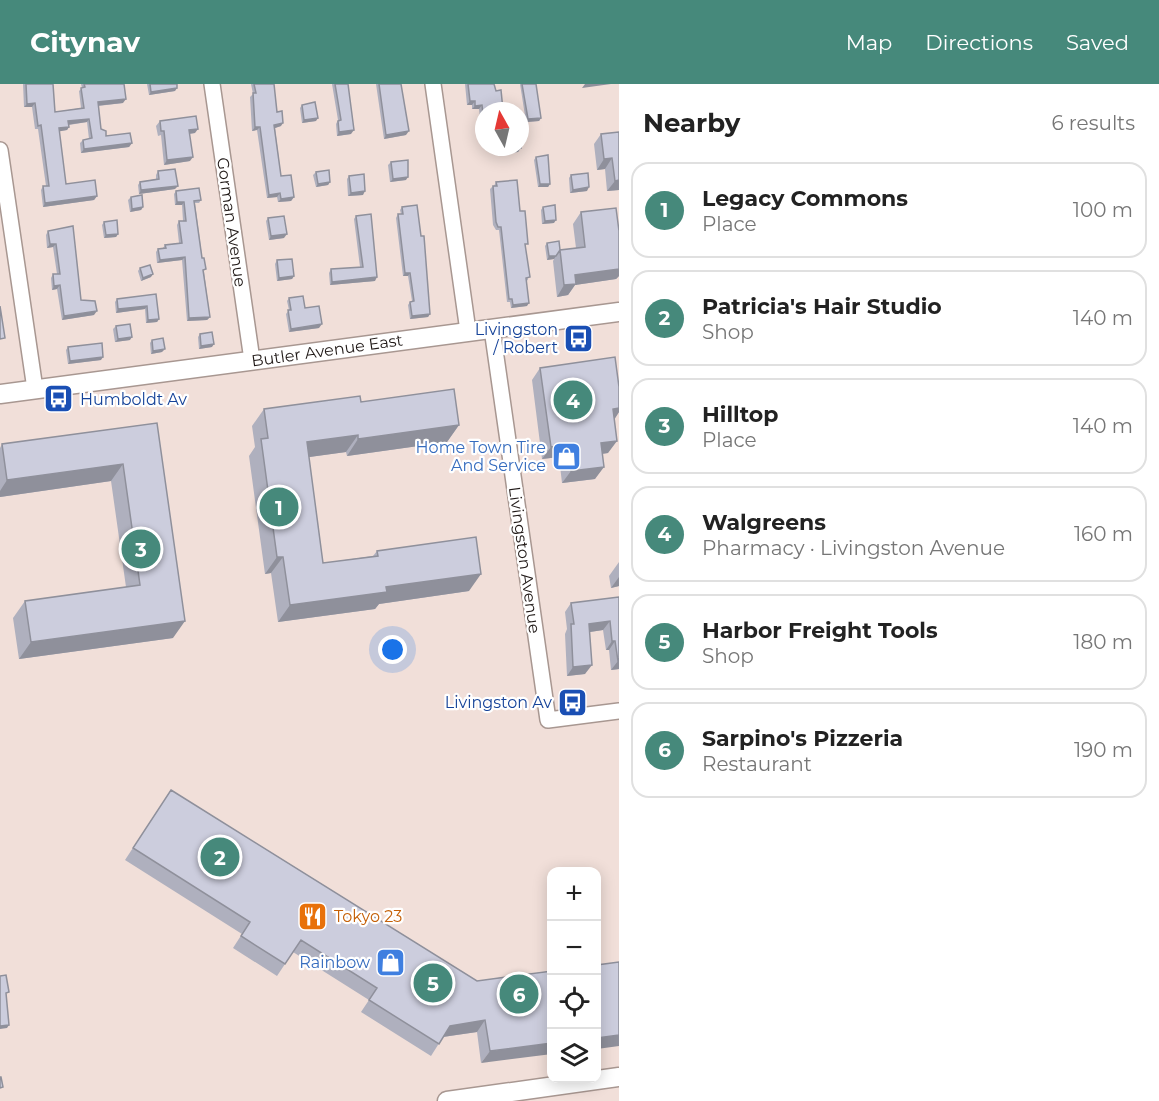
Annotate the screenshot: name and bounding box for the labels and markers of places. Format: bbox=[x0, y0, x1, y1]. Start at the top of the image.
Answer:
place label: Livingston / Robert bbox=[475, 320, 558, 357]
bus stop icon: Livingston / Robert bbox=[563, 322, 595, 354]
pin: 4 bbox=[554, 378, 592, 422]
bus stop icon: Humboldt Av bbox=[43, 383, 75, 415]
place label: Humboldt Av bbox=[80, 390, 187, 409]
place label: Home Town Tire And Service bbox=[416, 438, 546, 475]
shop icon: Home Town Tire And Service bbox=[551, 440, 583, 472]
pin: 1 bbox=[260, 484, 298, 530]
pin: 3 bbox=[122, 526, 160, 572]
bus stop icon: Livingston Av bbox=[557, 686, 589, 718]
place label: Livingston Av bbox=[445, 693, 552, 712]
pin: 2 bbox=[200, 834, 240, 880]
restaurant icon: Tokyo 23 bbox=[297, 900, 329, 932]
place label: Tokyo 23 bbox=[334, 907, 402, 926]
shop icon: Rainbow bbox=[375, 946, 407, 978]
place label: Rainbow bbox=[299, 953, 370, 972]
pin: 5 bbox=[414, 960, 452, 1006]
pin: 6 bbox=[500, 972, 538, 1016]

